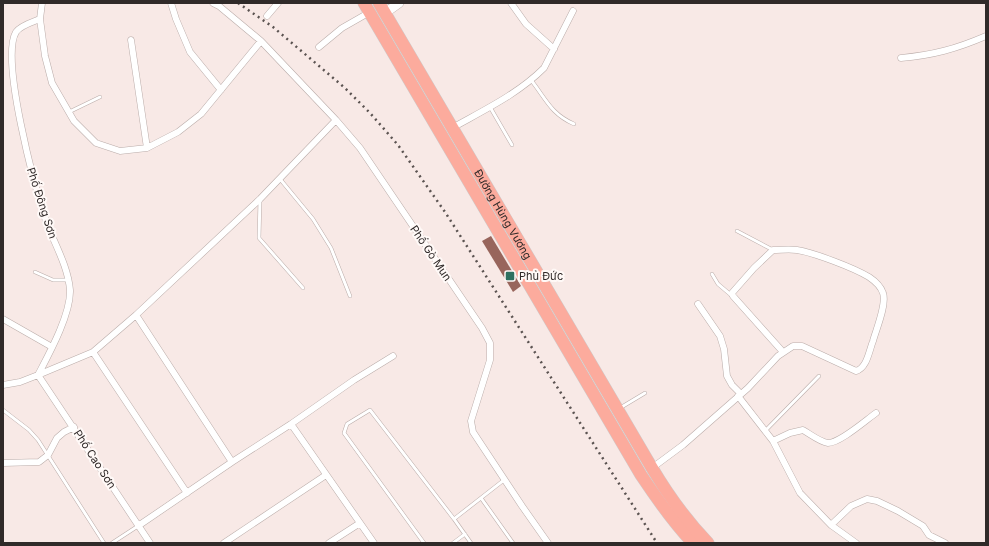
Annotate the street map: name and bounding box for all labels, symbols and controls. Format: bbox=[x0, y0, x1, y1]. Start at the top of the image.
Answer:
street label: Phố Đông Sơn bbox=[24, 166, 60, 240]
street label: Đường Hùng Vương bbox=[471, 167, 535, 262]
street label: Phố Gò Mun bbox=[407, 223, 455, 283]
place label: Phủ Đức bbox=[519, 269, 563, 283]
marker: Phủ Đức bbox=[504, 270, 516, 282]
street label: Phố Cao Sơn bbox=[71, 427, 119, 491]

